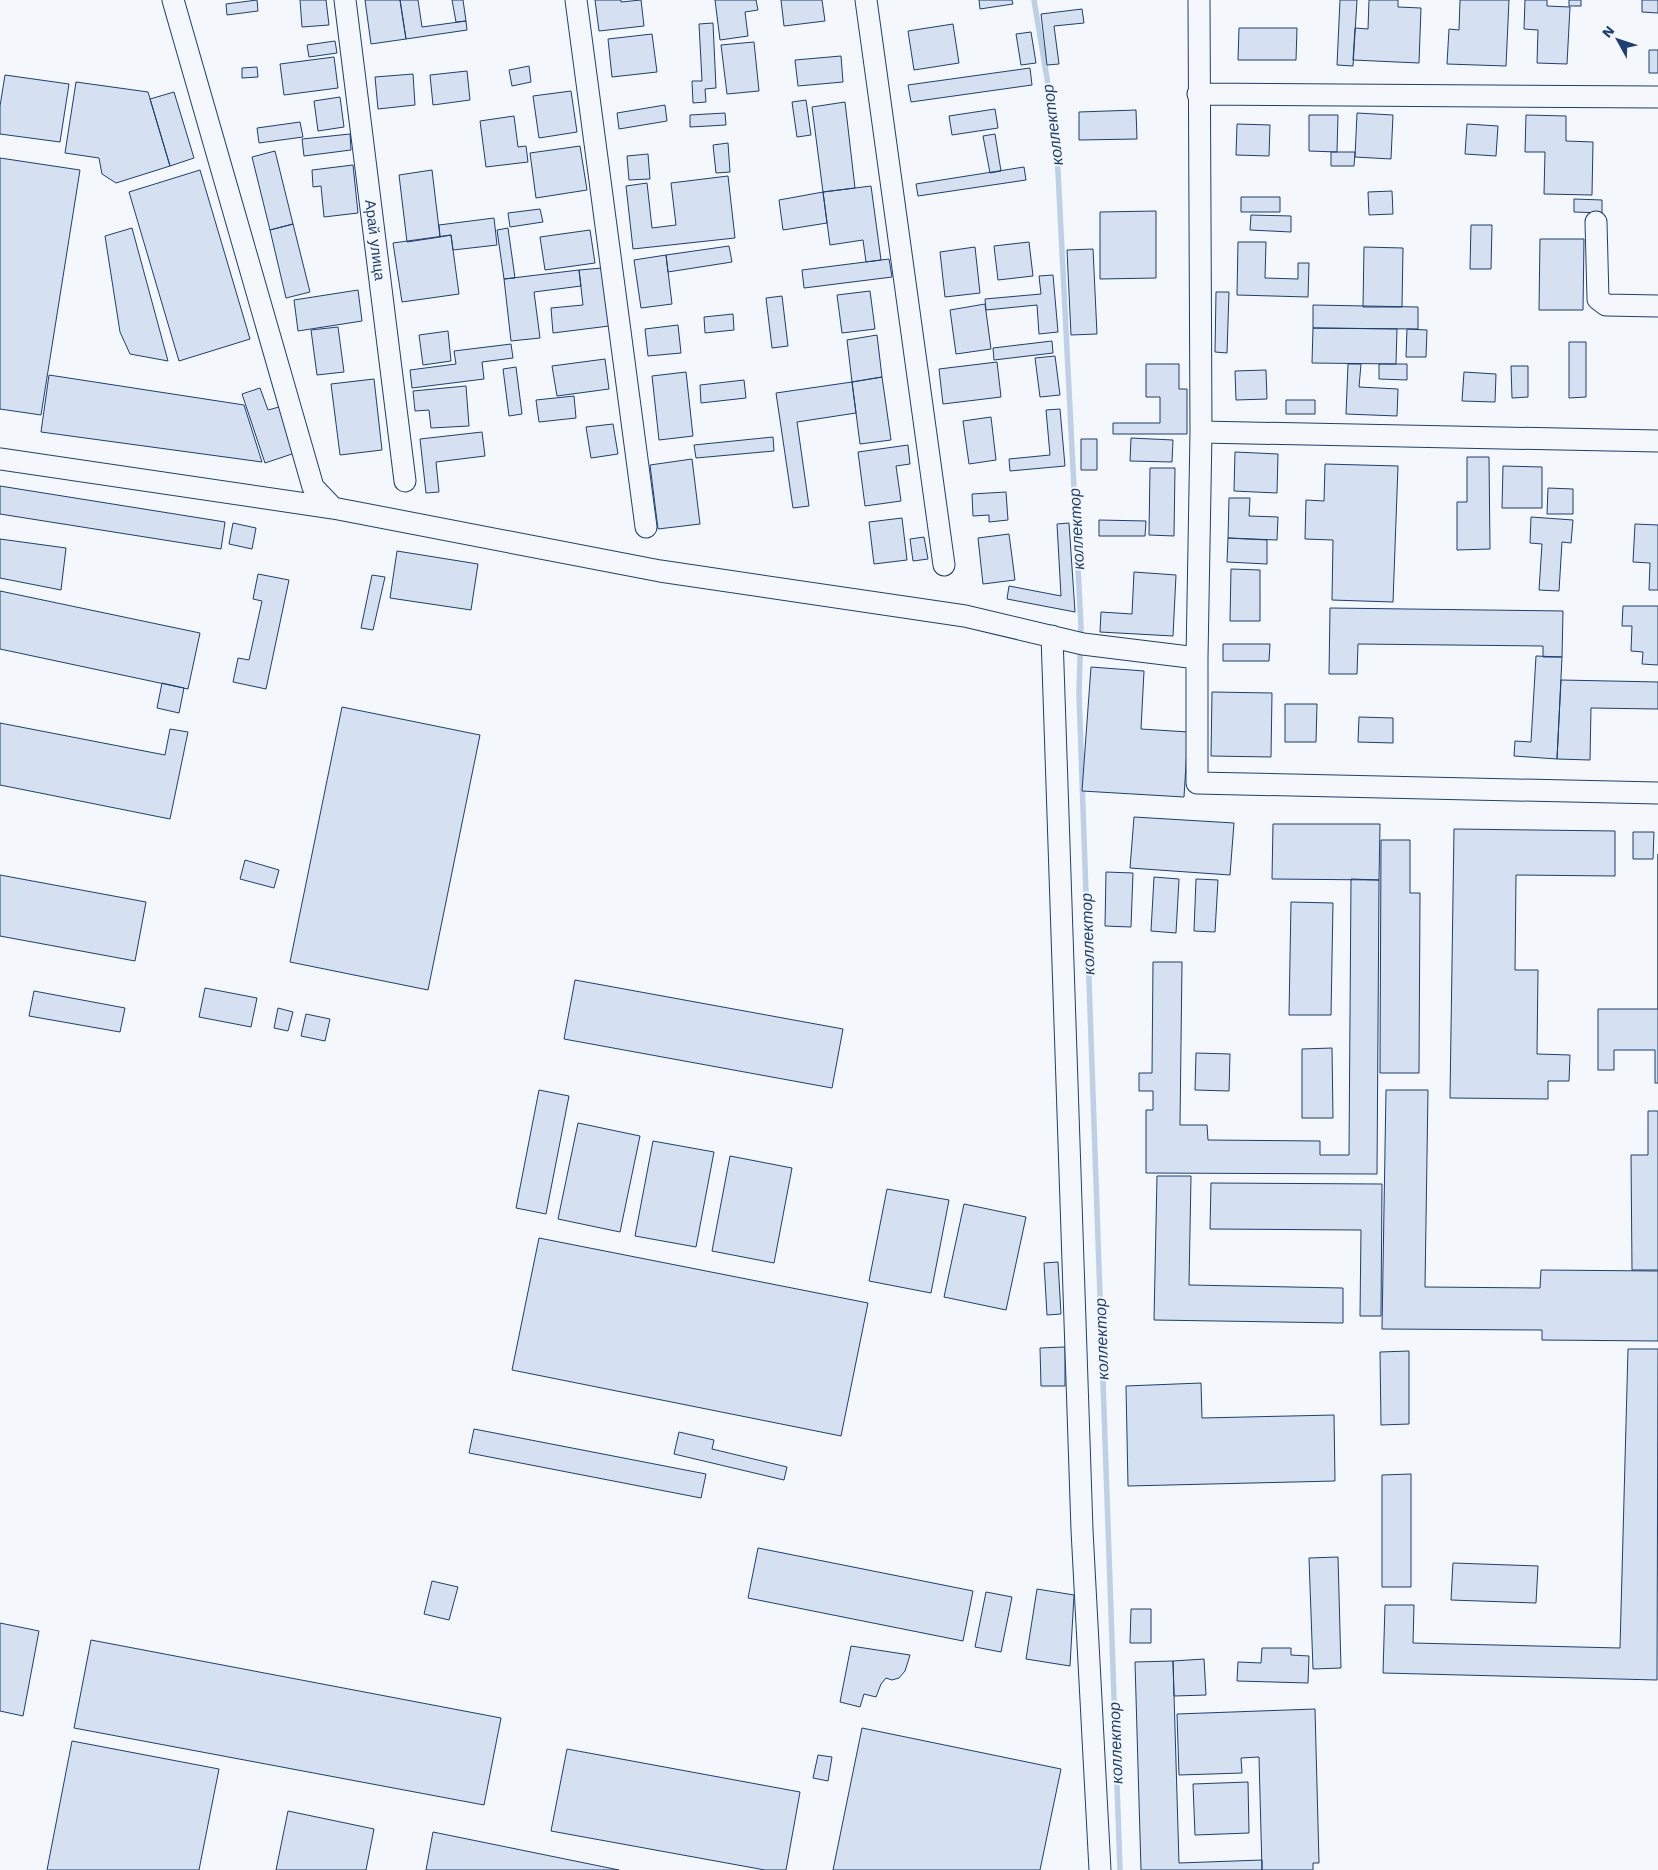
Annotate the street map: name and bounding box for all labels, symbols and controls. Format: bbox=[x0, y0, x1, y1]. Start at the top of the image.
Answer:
north arrow bbox=[1593, 15, 1643, 65]
text: N bbox=[1599, 23, 1618, 41]
water label: коллектор bbox=[1038, 83, 1067, 167]
street label: Арай улица bbox=[361, 198, 389, 282]
water label: коллектор bbox=[1065, 488, 1088, 570]
water label: коллектор bbox=[1077, 893, 1098, 975]
water label: коллектор bbox=[1091, 1298, 1112, 1380]
water label: коллектор bbox=[1105, 1702, 1126, 1784]

